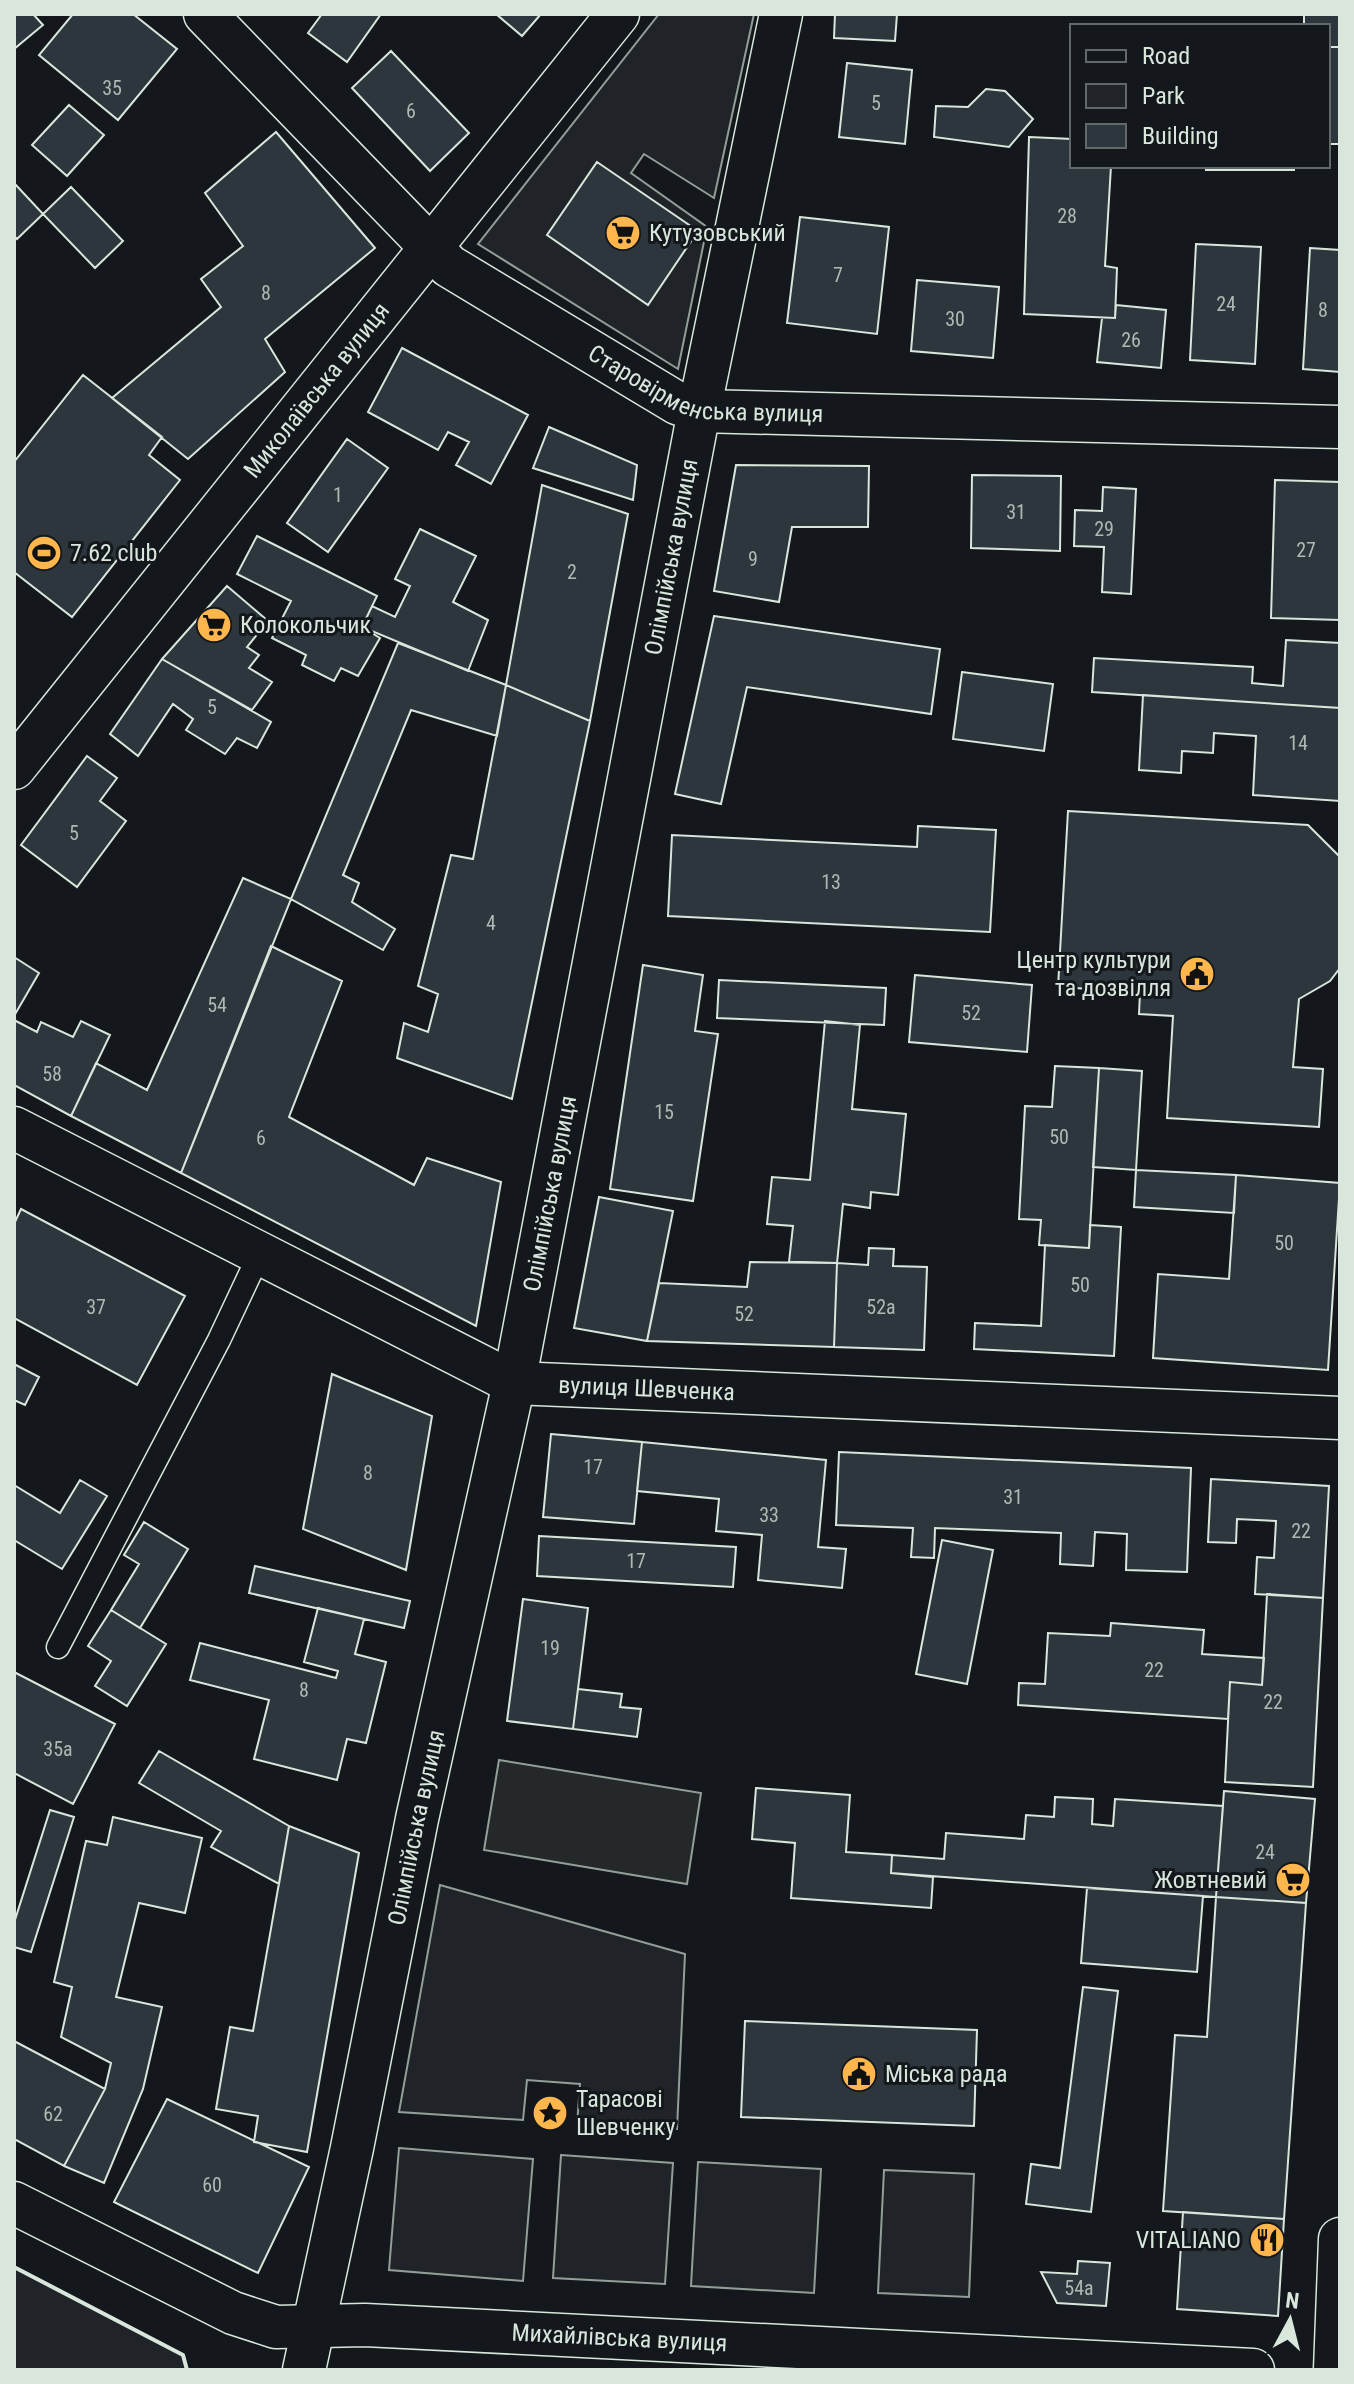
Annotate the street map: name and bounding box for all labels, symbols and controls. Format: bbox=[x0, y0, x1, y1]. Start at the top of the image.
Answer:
legend bbox=[1070, 24, 1330, 168]
text: Road bbox=[1142, 42, 1190, 70]
house number: 35 bbox=[102, 76, 122, 100]
text: Park bbox=[1142, 82, 1185, 110]
house number: 5 bbox=[871, 91, 881, 115]
house number: 6 bbox=[406, 99, 416, 123]
text: Building bbox=[1142, 122, 1219, 150]
house number: 28 bbox=[1057, 204, 1077, 228]
supermarket icon: Кутузовський bbox=[604, 214, 642, 252]
place label: Кутузовський bbox=[649, 219, 786, 247]
house number: 7 bbox=[833, 263, 843, 287]
house number: 8 bbox=[261, 281, 271, 305]
house number: 24 bbox=[1216, 292, 1236, 316]
street label: Миколаївська вулиця bbox=[238, 297, 395, 483]
house number: 8 bbox=[1318, 298, 1328, 322]
house number: 30 bbox=[945, 307, 965, 331]
house number: 26 bbox=[1121, 328, 1141, 352]
street label: Старовірменська вулиця bbox=[583, 339, 824, 428]
street label: Олімпійська вулиця bbox=[639, 457, 704, 657]
house number: 1 bbox=[333, 483, 343, 507]
house number: 31 bbox=[1006, 500, 1026, 524]
house number: 29 bbox=[1094, 517, 1114, 541]
sports icon: 7.62 club bbox=[25, 534, 63, 572]
house number: 27 bbox=[1296, 538, 1316, 562]
place label: 7.62 club bbox=[70, 539, 157, 567]
house number: 9 bbox=[748, 547, 758, 571]
house number: 2 bbox=[567, 560, 577, 584]
supermarket icon: Колокольчик bbox=[195, 606, 233, 644]
place label: Колокольчик bbox=[240, 611, 371, 639]
house number: 5 bbox=[207, 695, 217, 719]
house number: 14 bbox=[1288, 731, 1308, 755]
house number: 5 bbox=[69, 821, 79, 845]
house number: 13 bbox=[821, 870, 841, 894]
house number: 4 bbox=[486, 911, 496, 935]
place label: Центр культури та дозвілля bbox=[1016, 946, 1171, 1002]
public building icon: Центр культури та дозвілля bbox=[1178, 955, 1216, 993]
house number: 54 bbox=[207, 993, 227, 1017]
house number: 52 bbox=[961, 1001, 981, 1025]
house number: 58 bbox=[42, 1062, 62, 1086]
street label: Олімпійська вулиця bbox=[518, 1093, 582, 1294]
house number: 15 bbox=[654, 1100, 674, 1124]
house number: 50 bbox=[1049, 1125, 1069, 1149]
house number: 6 bbox=[256, 1126, 266, 1150]
house number: 50 bbox=[1274, 1231, 1294, 1255]
house number: 50 bbox=[1070, 1273, 1090, 1297]
house number: 37 bbox=[86, 1295, 106, 1319]
house number: 52а bbox=[866, 1295, 896, 1319]
house number: 52 bbox=[734, 1302, 754, 1326]
street label: вулиця Шевченка bbox=[558, 1371, 735, 1406]
house number: 17 bbox=[583, 1455, 603, 1479]
house number: 8 bbox=[363, 1461, 373, 1485]
house number: 31 bbox=[1003, 1485, 1023, 1509]
house number: 33 bbox=[759, 1503, 779, 1527]
house number: 22 bbox=[1291, 1519, 1311, 1543]
house number: 17 bbox=[626, 1549, 646, 1573]
house number: 19 bbox=[540, 1636, 560, 1660]
house number: 22 bbox=[1144, 1658, 1164, 1682]
house number: 8 bbox=[299, 1678, 309, 1702]
house number: 22 bbox=[1263, 1690, 1283, 1714]
street label: Олімпійська вулиця bbox=[382, 1727, 450, 1928]
house number: 35а bbox=[43, 1737, 73, 1761]
house number: 24 bbox=[1255, 1840, 1275, 1864]
supermarket icon: Жовтневий bbox=[1274, 1861, 1312, 1899]
place label: Жовтневий bbox=[1154, 1866, 1267, 1894]
public building icon: Міська рада bbox=[840, 2055, 878, 2093]
place label: Міська рада bbox=[885, 2060, 1007, 2088]
place label: Тарасові Шевченку bbox=[576, 2085, 675, 2141]
place icon: Тарасові Шевченку bbox=[531, 2094, 569, 2132]
house number: 62 bbox=[43, 2102, 63, 2126]
house number: 60 bbox=[202, 2173, 222, 2197]
restaurant icon: VITALIANO bbox=[1248, 2221, 1286, 2259]
place label: VITALIANO bbox=[1136, 2226, 1241, 2254]
house number: 54а bbox=[1064, 2276, 1094, 2300]
north arrow bbox=[1250, 2280, 1330, 2360]
text: N bbox=[1284, 2287, 1301, 2314]
street label: Михайлівська вулиця bbox=[511, 2318, 728, 2357]

